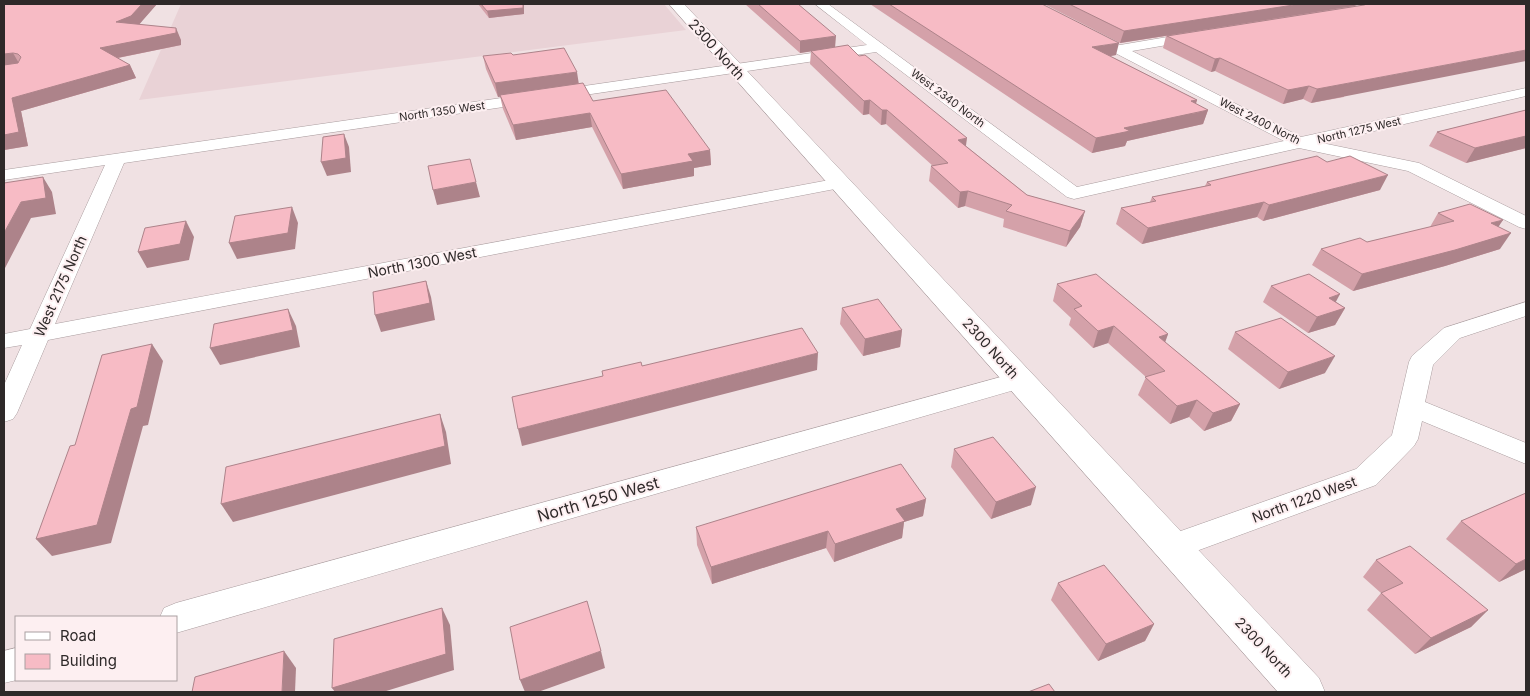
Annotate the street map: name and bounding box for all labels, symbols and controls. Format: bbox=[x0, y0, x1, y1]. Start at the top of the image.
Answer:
street label: 2300 North bbox=[685, 15, 749, 83]
street label: West 2340 North bbox=[908, 66, 988, 130]
street label: West 2400 North bbox=[1217, 95, 1303, 147]
street label: North 1350 West bbox=[398, 98, 486, 124]
street label: North 1275 West bbox=[1316, 113, 1403, 146]
street label: West 2175 North bbox=[30, 233, 90, 339]
street label: North 1300 West bbox=[366, 243, 478, 281]
street label: 2300 North bbox=[959, 314, 1023, 382]
street label: North 1250 West bbox=[535, 472, 661, 526]
street label: North 1220 West bbox=[1249, 472, 1359, 526]
street label: 2300 North bbox=[1232, 613, 1296, 681]
legend bbox=[15, 616, 178, 681]
text: Road bbox=[60, 626, 96, 645]
text: Building bbox=[60, 651, 117, 670]

